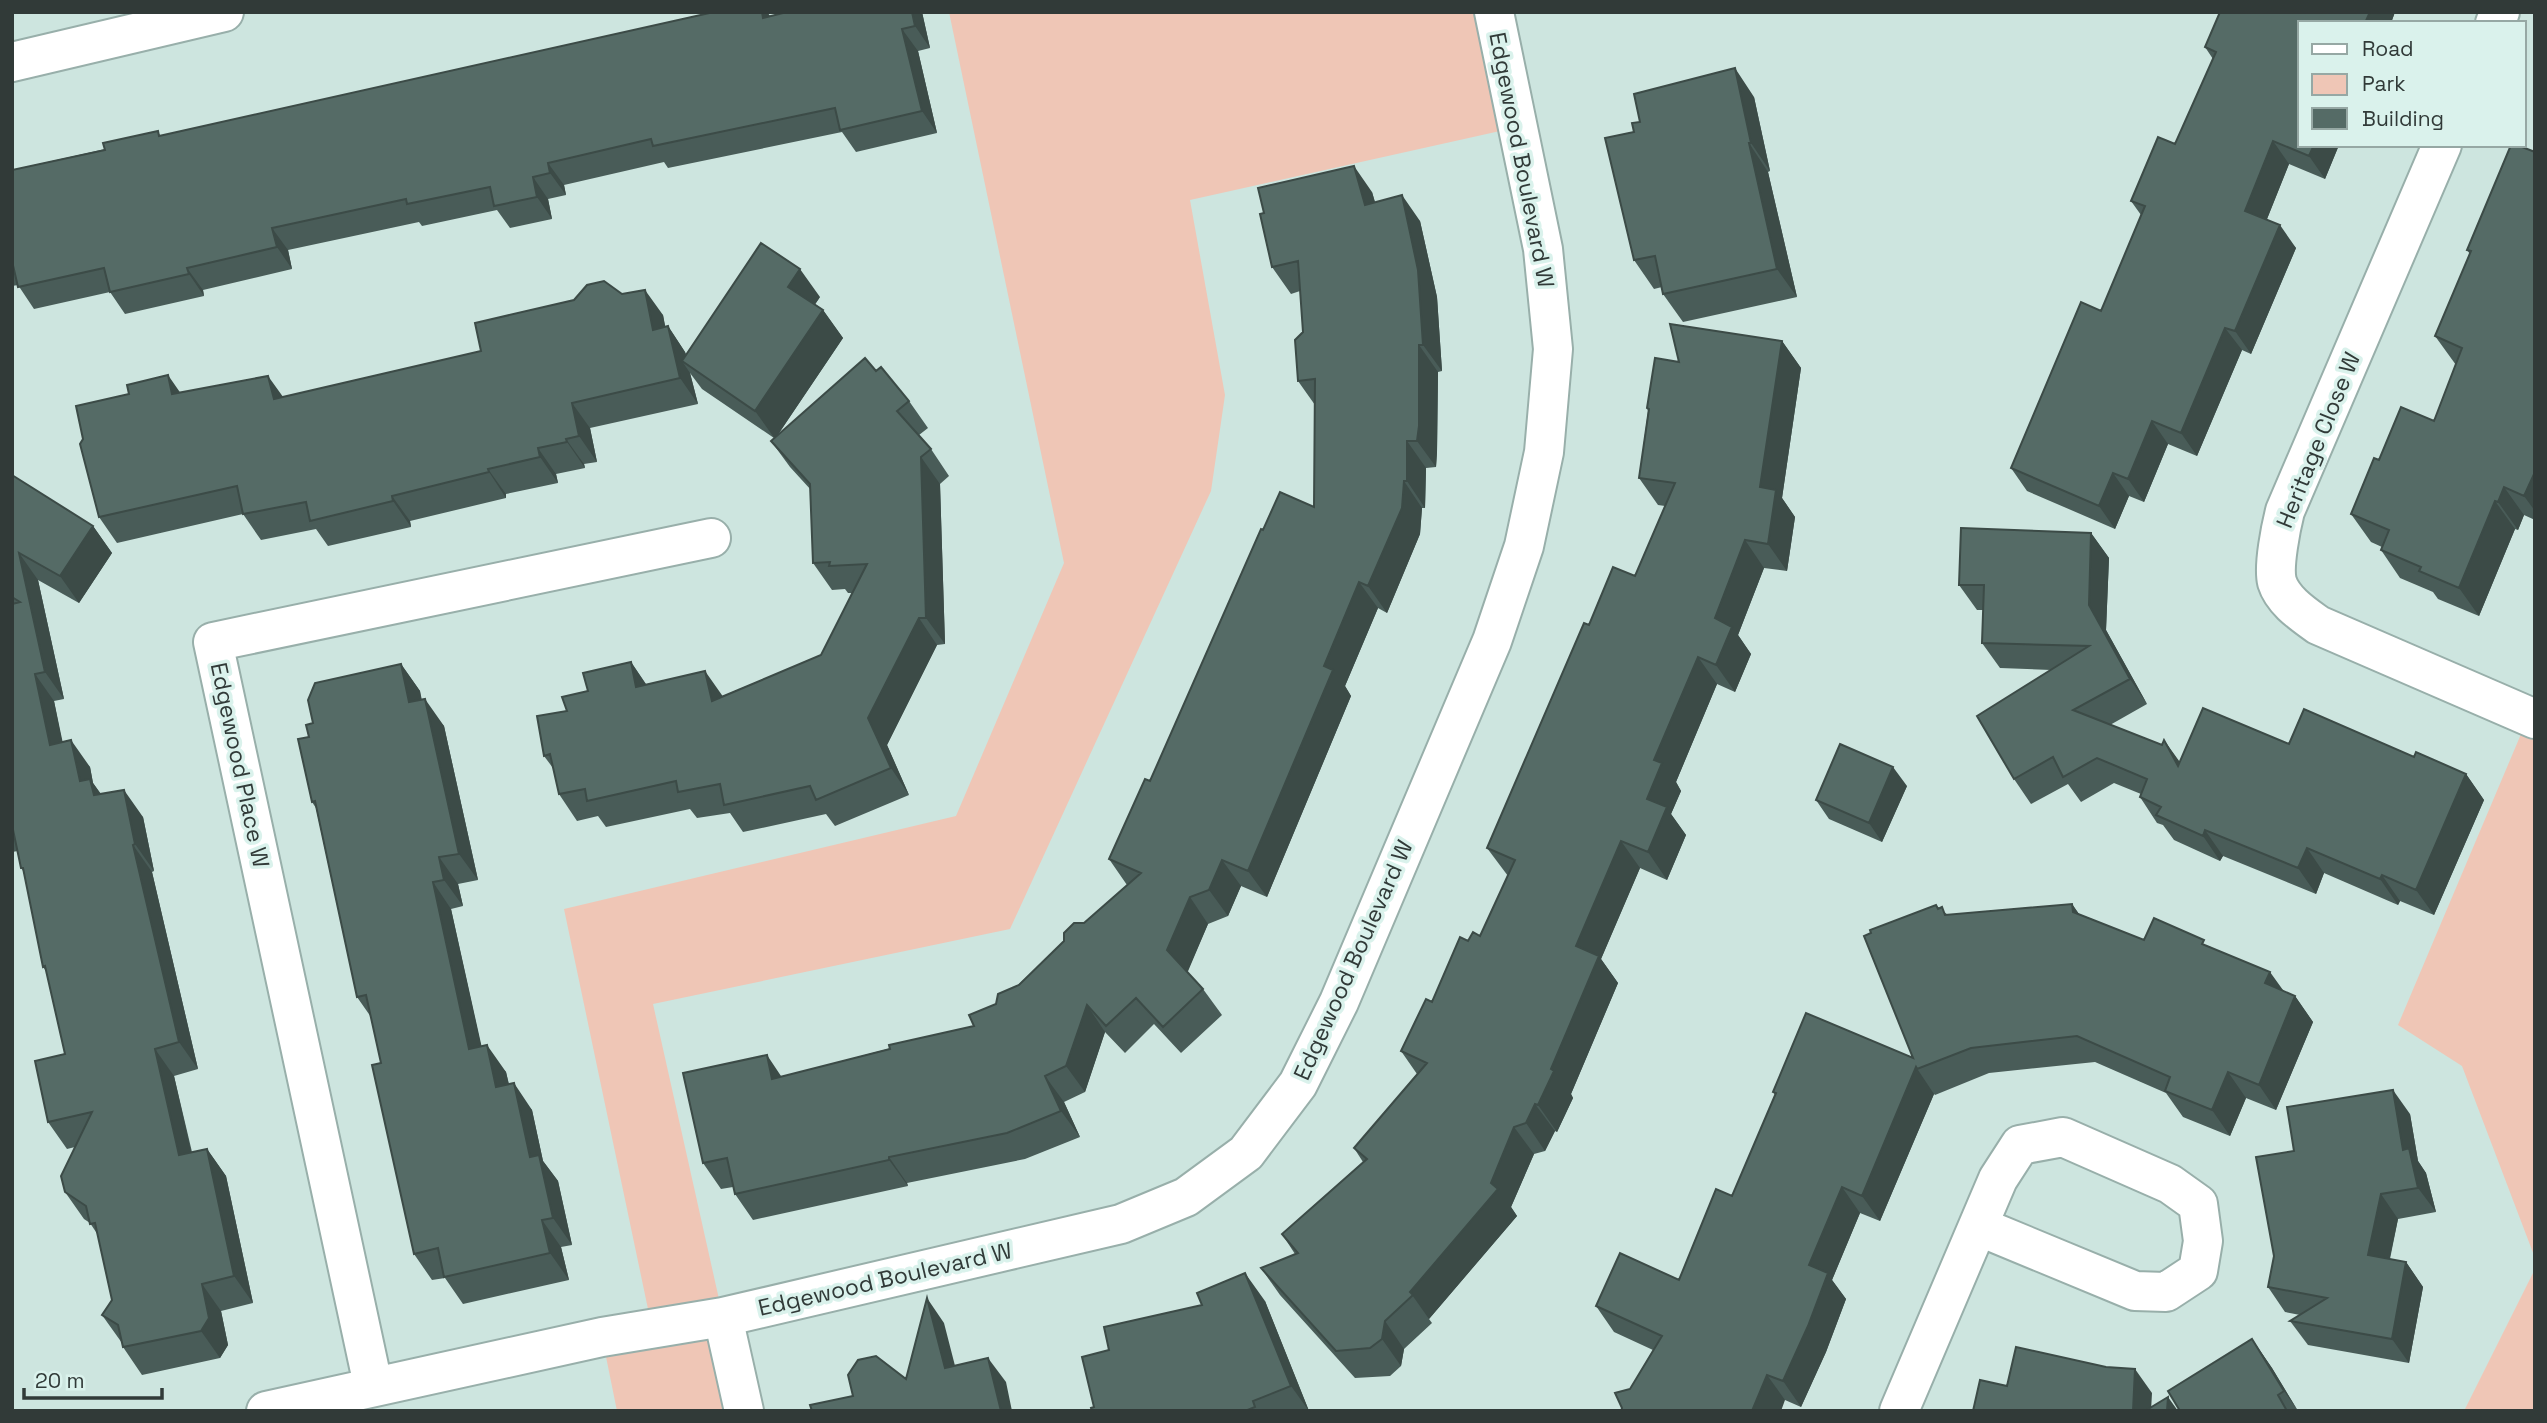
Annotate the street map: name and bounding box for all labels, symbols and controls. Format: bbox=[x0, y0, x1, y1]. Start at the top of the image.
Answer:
legend bbox=[2298, 21, 2526, 147]
street label: Edgewood Boulevard W bbox=[1482, 30, 1562, 290]
text: Road bbox=[2362, 35, 2414, 62]
text: Park bbox=[2362, 70, 2406, 97]
text: Building bbox=[2362, 105, 2444, 132]
street label: Heritage Close W bbox=[2269, 348, 2367, 532]
street label: Edgewood Place W bbox=[204, 660, 276, 870]
street label: Edgewood Boulevard W bbox=[1286, 835, 1420, 1085]
street label: Edgewood Boulevard W bbox=[755, 1235, 1015, 1323]
scale bar bbox=[24, 1356, 163, 1400]
text: 20 m bbox=[35, 1367, 85, 1394]

